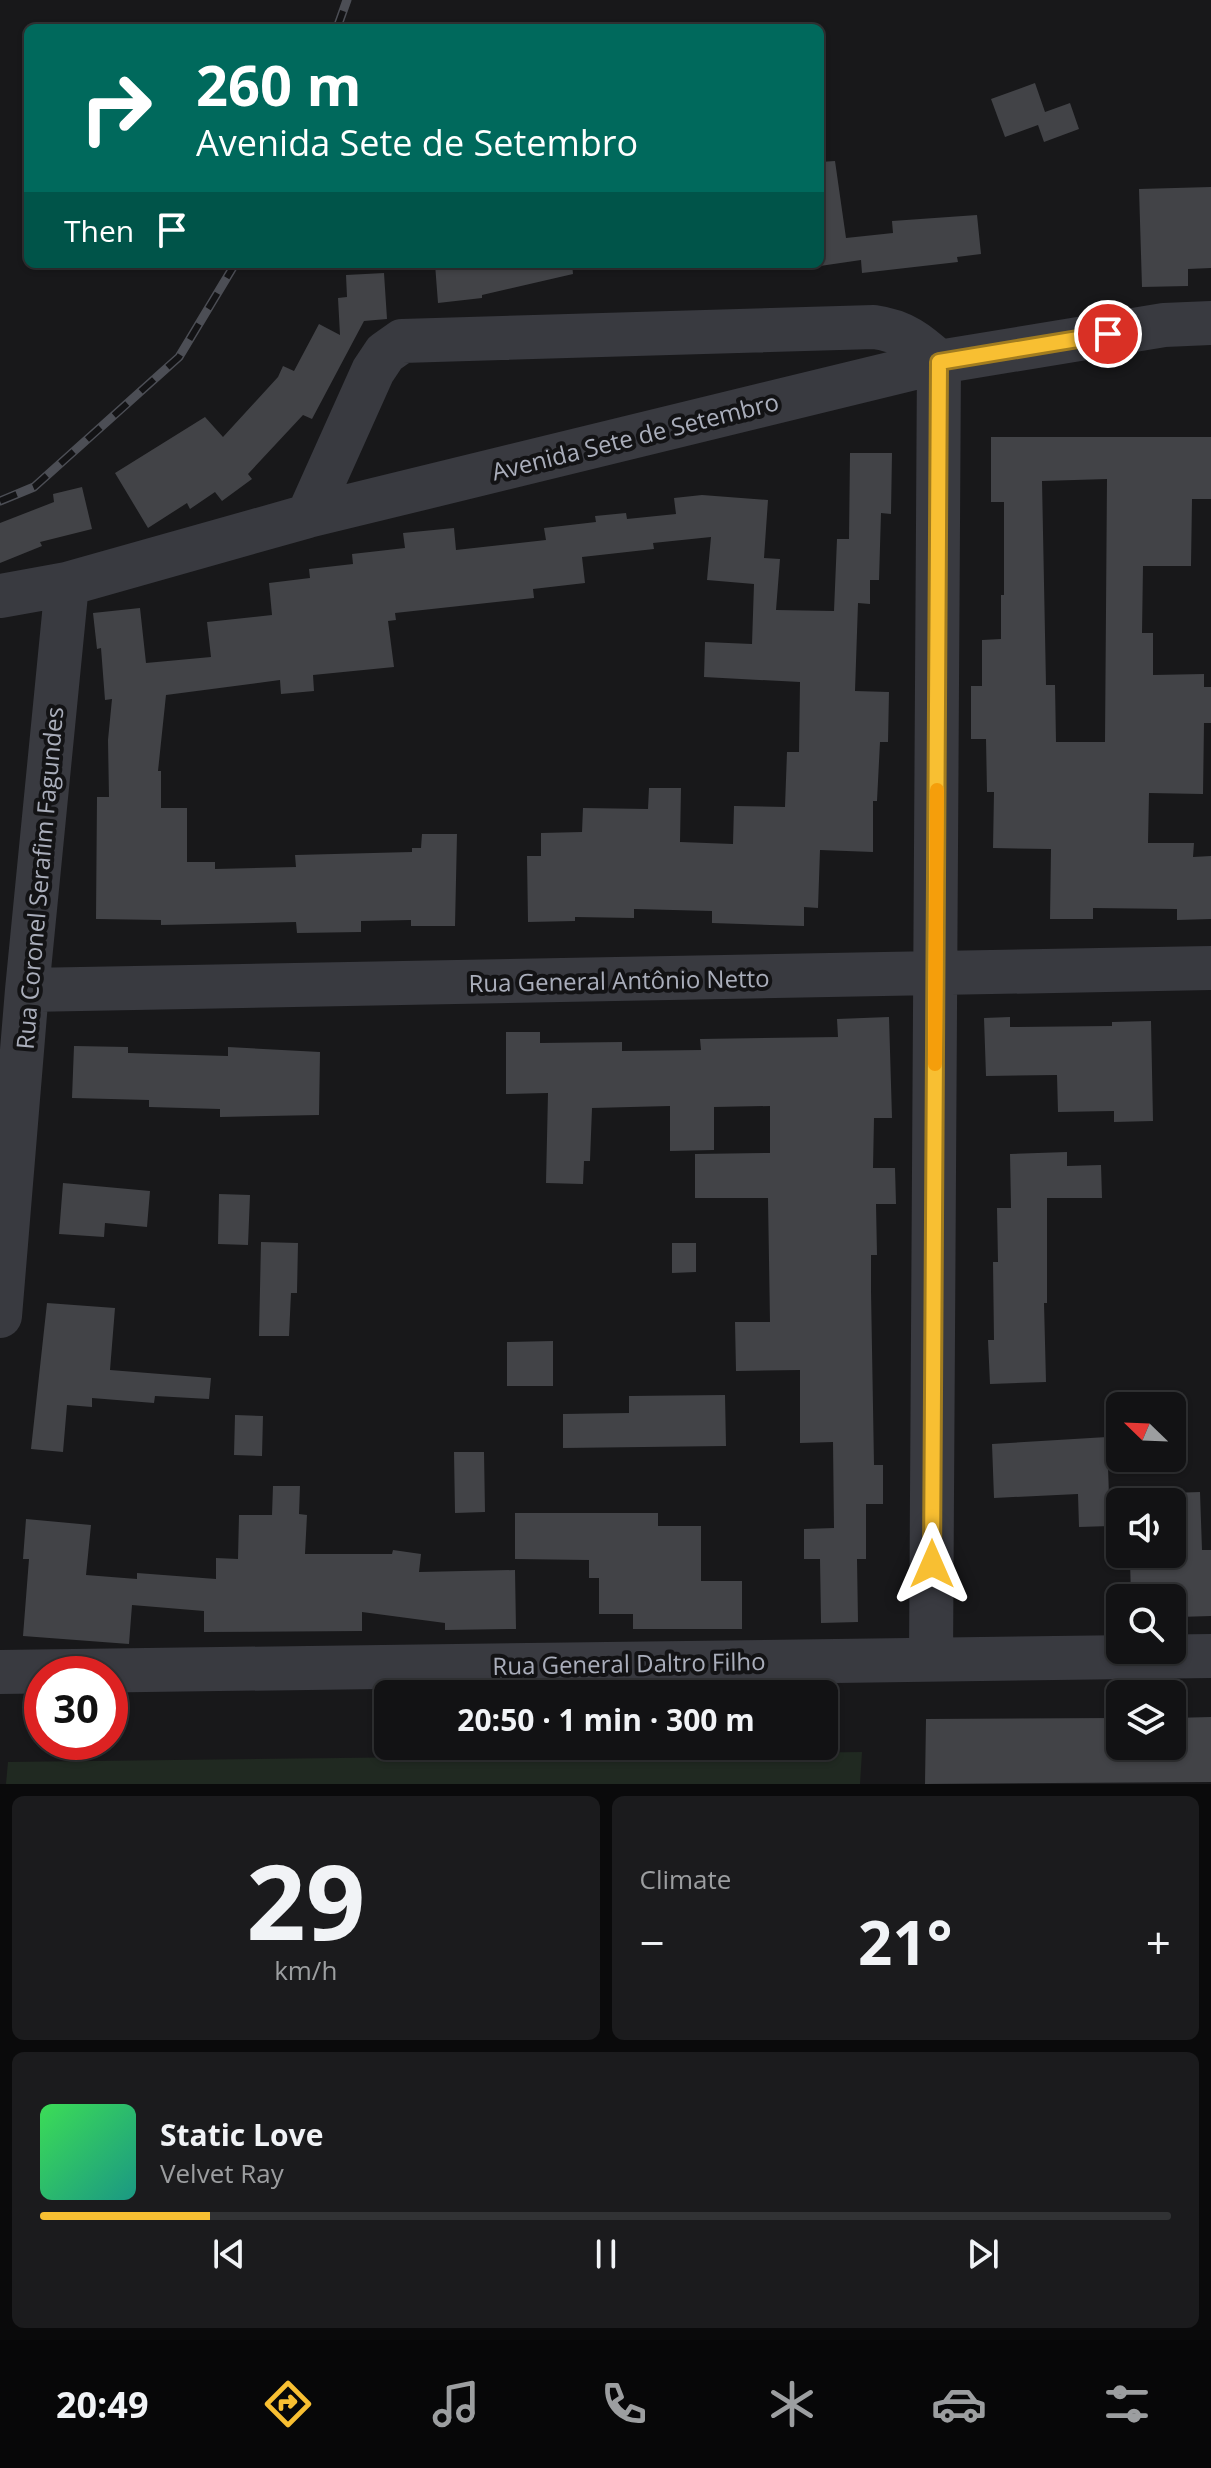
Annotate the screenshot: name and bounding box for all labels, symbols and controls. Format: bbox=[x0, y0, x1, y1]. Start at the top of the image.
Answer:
text: 260 m bbox=[196, 46, 362, 122]
icon: right bbox=[64, 56, 168, 160]
text: Avenida Sete de Setembro bbox=[196, 118, 638, 167]
icon: arrive bbox=[150, 208, 194, 252]
text: Then bbox=[64, 210, 134, 251]
pin bbox=[1074, 300, 1142, 368]
icon: arrive bbox=[1086, 312, 1130, 356]
street label: Avenida Sete de Setembro bbox=[488, 384, 782, 488]
street label: Rua Coronel Serafim Fagundes bbox=[8, 705, 70, 1051]
street label: Rua General Antônio Netto bbox=[468, 961, 770, 999]
north arrow bbox=[1106, 1392, 1186, 1472]
map controls bbox=[1106, 1392, 1186, 1760]
button: sound bbox=[1106, 1488, 1186, 1568]
position arrow bbox=[890, 1522, 974, 1606]
button: search bbox=[1106, 1584, 1186, 1664]
street label: Rua General Daltro Filho bbox=[492, 1644, 766, 1682]
speed limit sign: 30 bbox=[24, 1656, 128, 1760]
button: layers bbox=[1106, 1680, 1186, 1760]
text: 20:50 · 1 min · 300 m bbox=[457, 1699, 755, 1740]
text: 29 bbox=[246, 1829, 365, 1970]
text: Climate bbox=[640, 1861, 731, 1897]
text: 21° bbox=[858, 1901, 952, 1983]
text: − bbox=[640, 1912, 665, 1972]
text: + bbox=[1146, 1912, 1171, 1972]
text: km/h bbox=[274, 1952, 337, 1988]
text: Static Love bbox=[160, 2114, 323, 2155]
text: Velvet Ray bbox=[160, 2155, 284, 2191]
icon: previous bbox=[207, 2232, 251, 2276]
icon: pause bbox=[584, 2232, 628, 2276]
icon: next bbox=[961, 2232, 1005, 2276]
icon: directions bbox=[260, 2376, 316, 2432]
icon: music bbox=[428, 2376, 484, 2432]
icon: phone bbox=[596, 2376, 652, 2432]
icon: climate bbox=[764, 2376, 820, 2432]
icon: car bbox=[931, 2376, 987, 2432]
icon: filters bbox=[1099, 2376, 1155, 2432]
text: 20:49 bbox=[56, 2380, 148, 2429]

